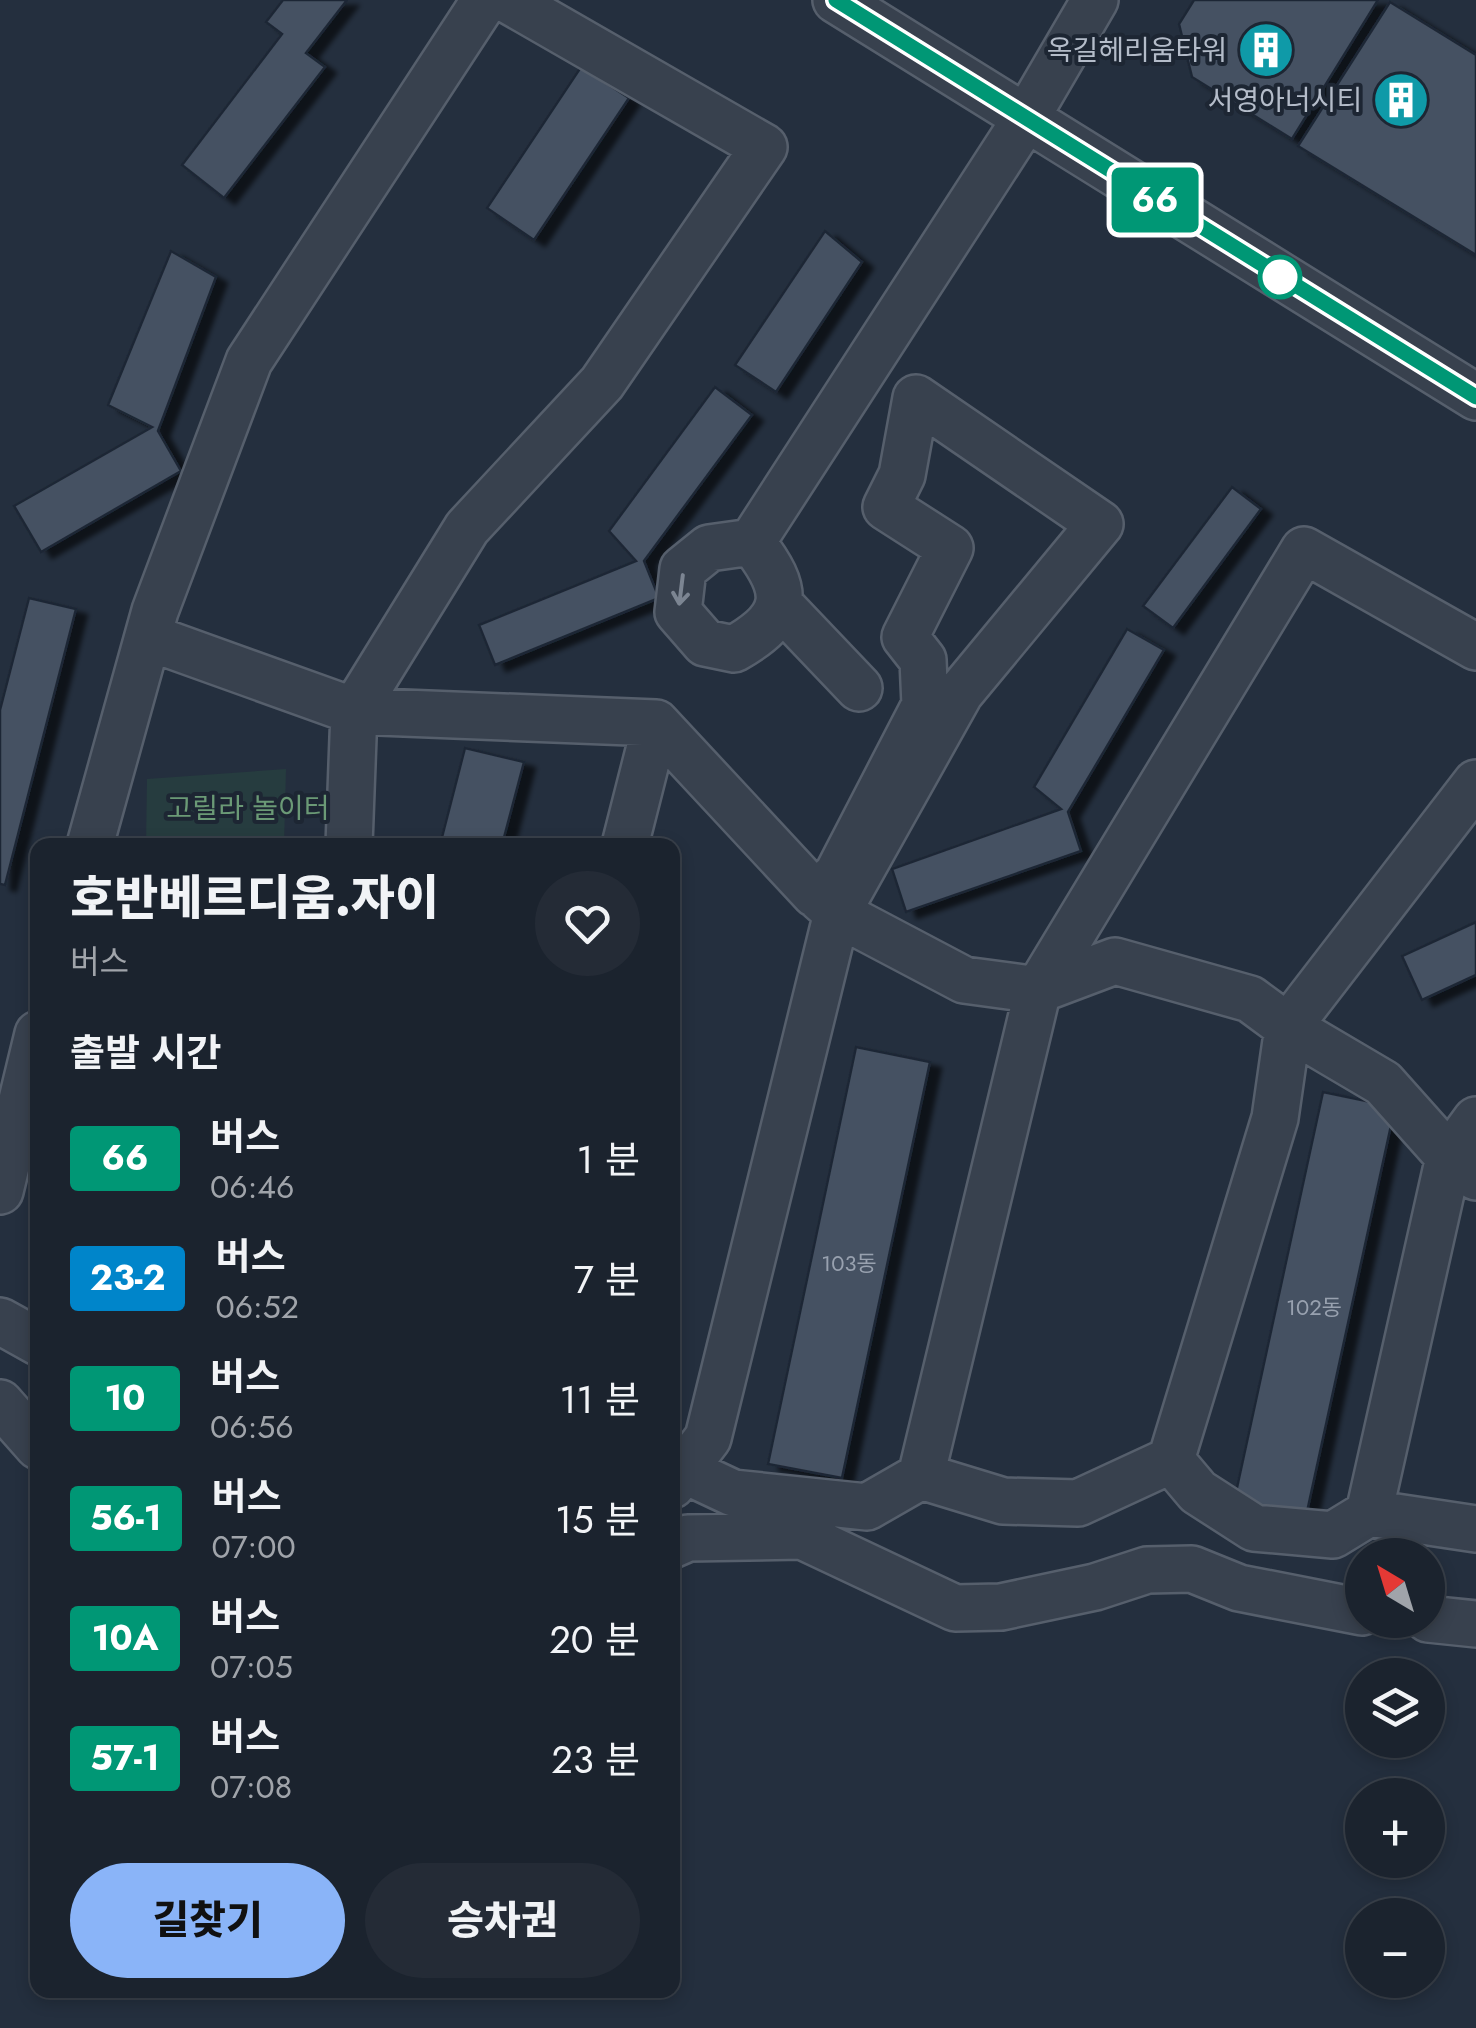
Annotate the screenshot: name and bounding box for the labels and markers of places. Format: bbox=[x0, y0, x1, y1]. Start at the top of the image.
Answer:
building icon: 옥길헤리움타워 bbox=[1236, 20, 1296, 80]
place label: 옥길헤리움타워 bbox=[1047, 30, 1227, 71]
building icon: 서영아너시티 bbox=[1371, 70, 1431, 130]
place label: 서영아너시티 bbox=[1207, 80, 1362, 121]
unlabelled marker bbox=[1259, 256, 1301, 298]

